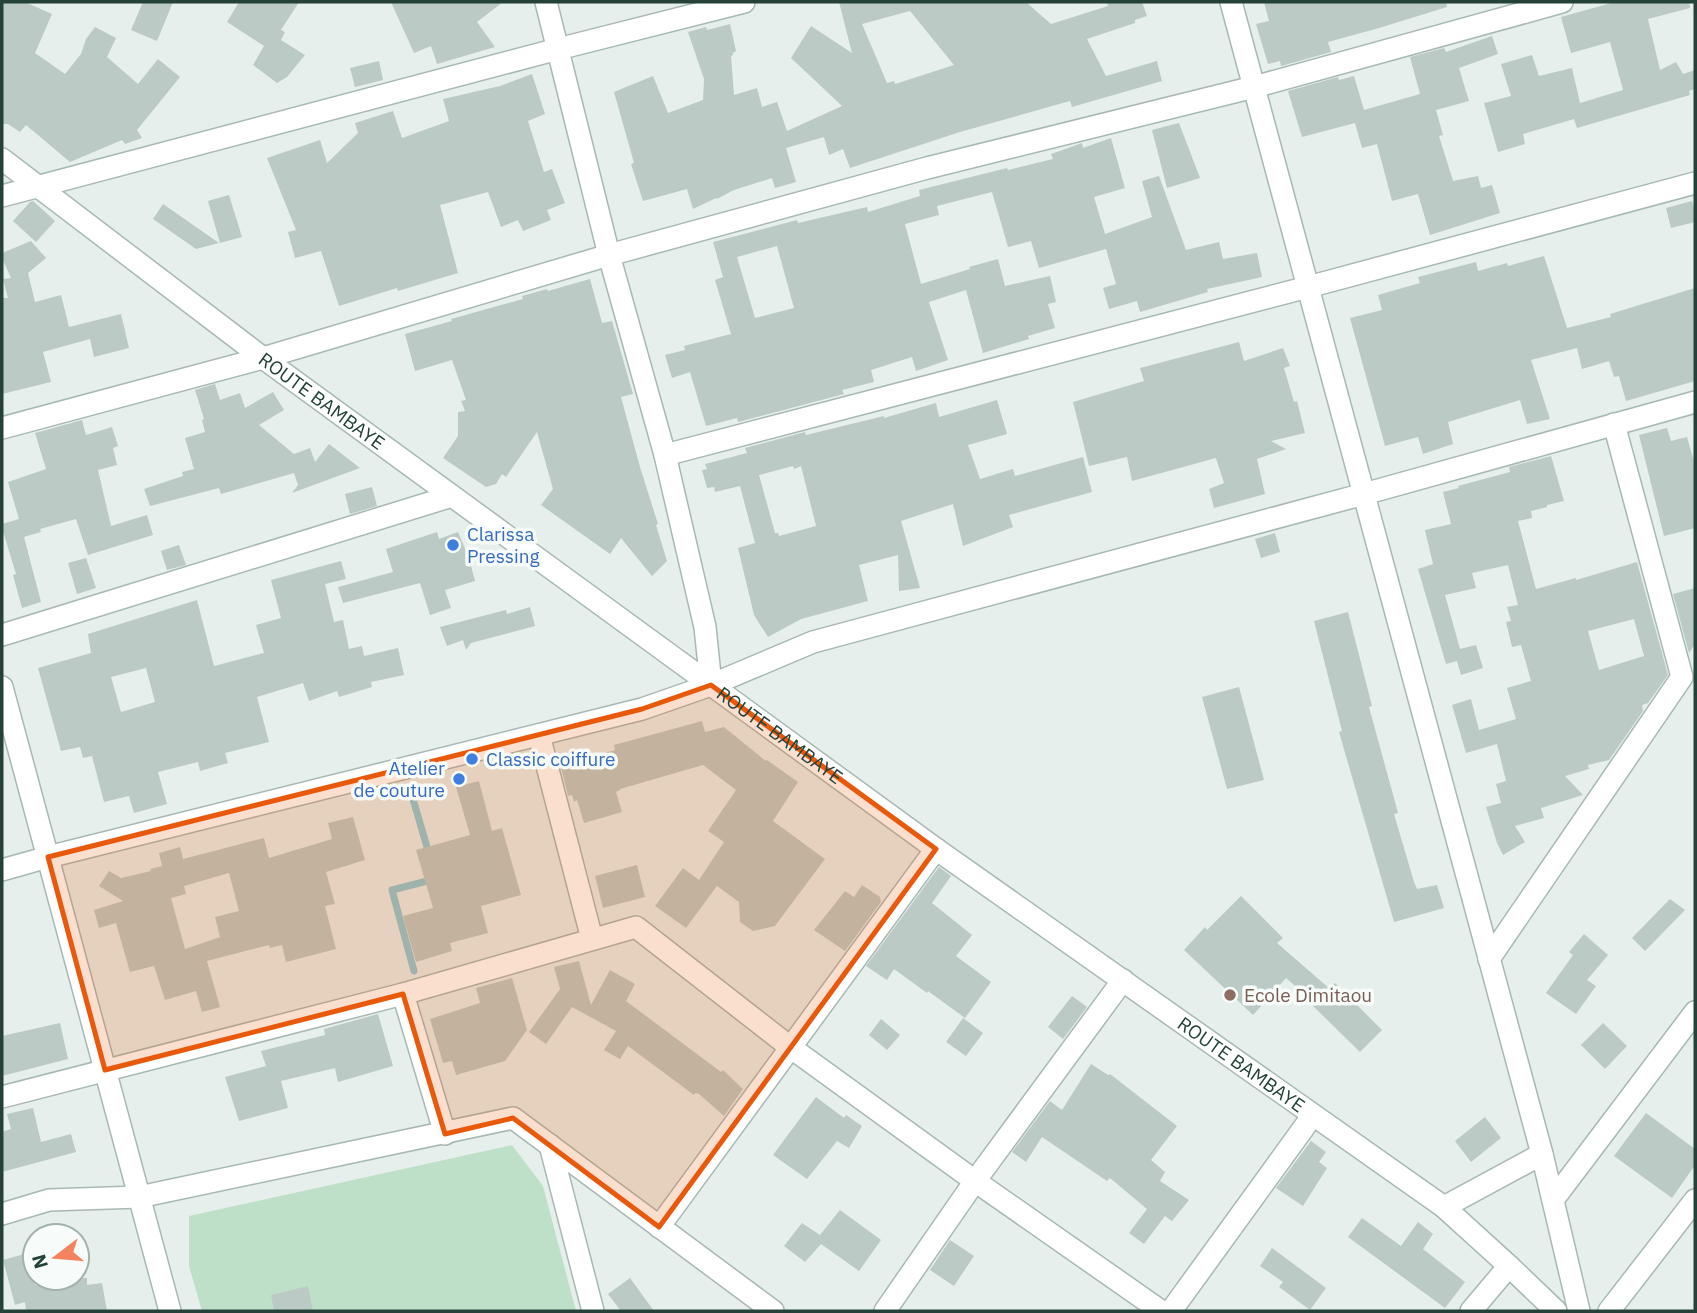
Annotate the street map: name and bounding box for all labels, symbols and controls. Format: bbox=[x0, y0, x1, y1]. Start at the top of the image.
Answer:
street label: ROUTE BAMBAYE bbox=[254, 347, 390, 455]
place label: Clarissa Pressing bbox=[467, 522, 540, 568]
marker: Clarissa Pressing bbox=[445, 537, 461, 553]
street label: ROUTE BAMBAYE bbox=[712, 681, 848, 789]
place label: Classic coiffure bbox=[486, 747, 616, 771]
marker: Classic coiffure bbox=[464, 751, 480, 767]
place label: Atelier de couture bbox=[353, 756, 445, 802]
marker: Atelier de couture bbox=[451, 771, 467, 787]
place label: Ecole Dimitaou bbox=[1244, 983, 1372, 1007]
marker: Ecole Dimitaou bbox=[1222, 987, 1238, 1003]
street label: ROUTE BAMBAYE bbox=[1173, 1011, 1310, 1117]
north arrow bbox=[21, 1222, 91, 1292]
text: N bbox=[26, 1252, 53, 1272]

